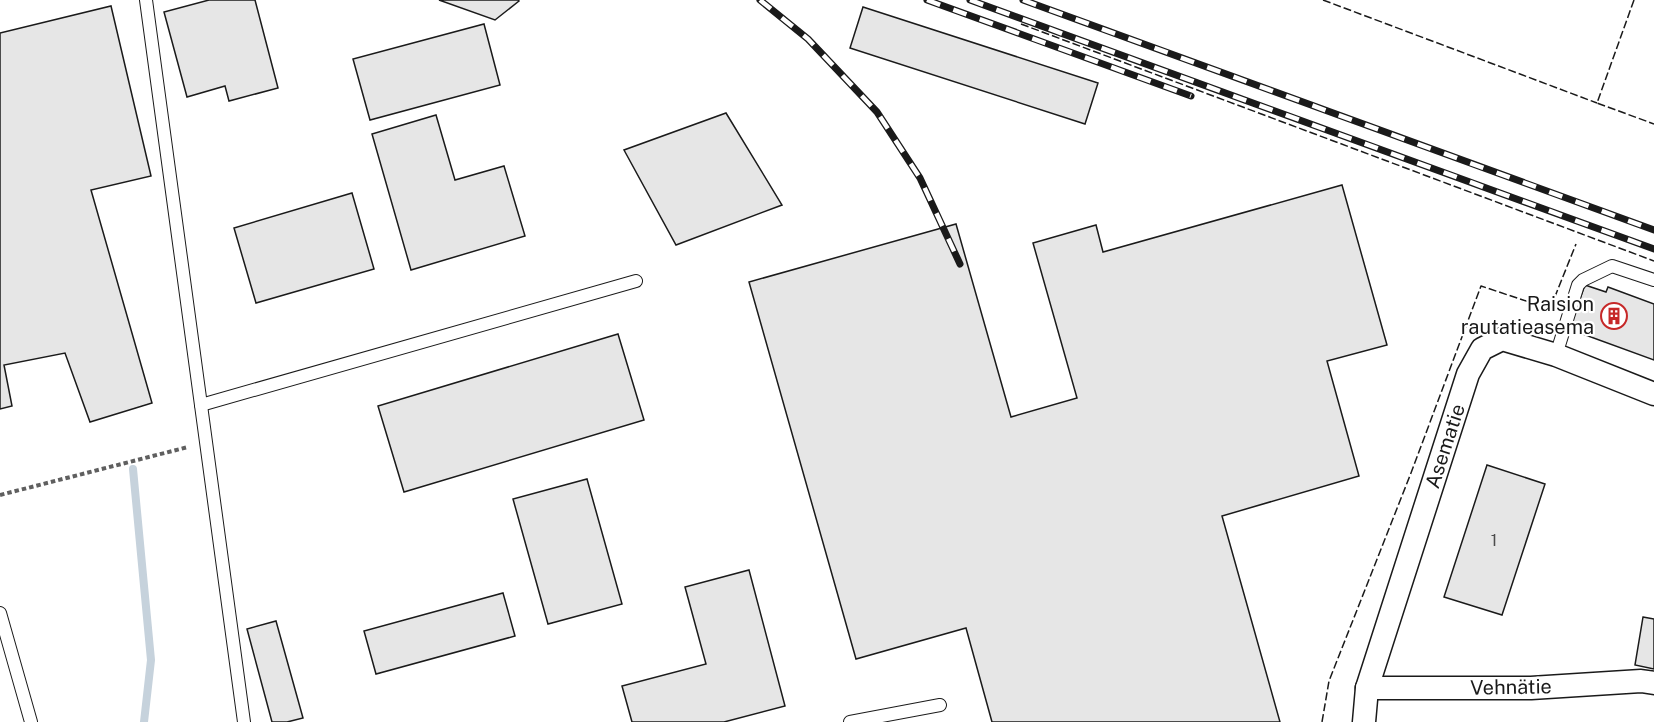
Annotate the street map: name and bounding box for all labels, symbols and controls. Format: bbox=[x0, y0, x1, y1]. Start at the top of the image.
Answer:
place label: Raision rautatieasema bbox=[1461, 292, 1594, 339]
building icon: Raision rautatieasema bbox=[1599, 301, 1629, 331]
street label: Asematie bbox=[1420, 401, 1470, 491]
house number: 1 bbox=[1491, 531, 1497, 550]
street label: Vehnätie bbox=[1470, 674, 1552, 700]

